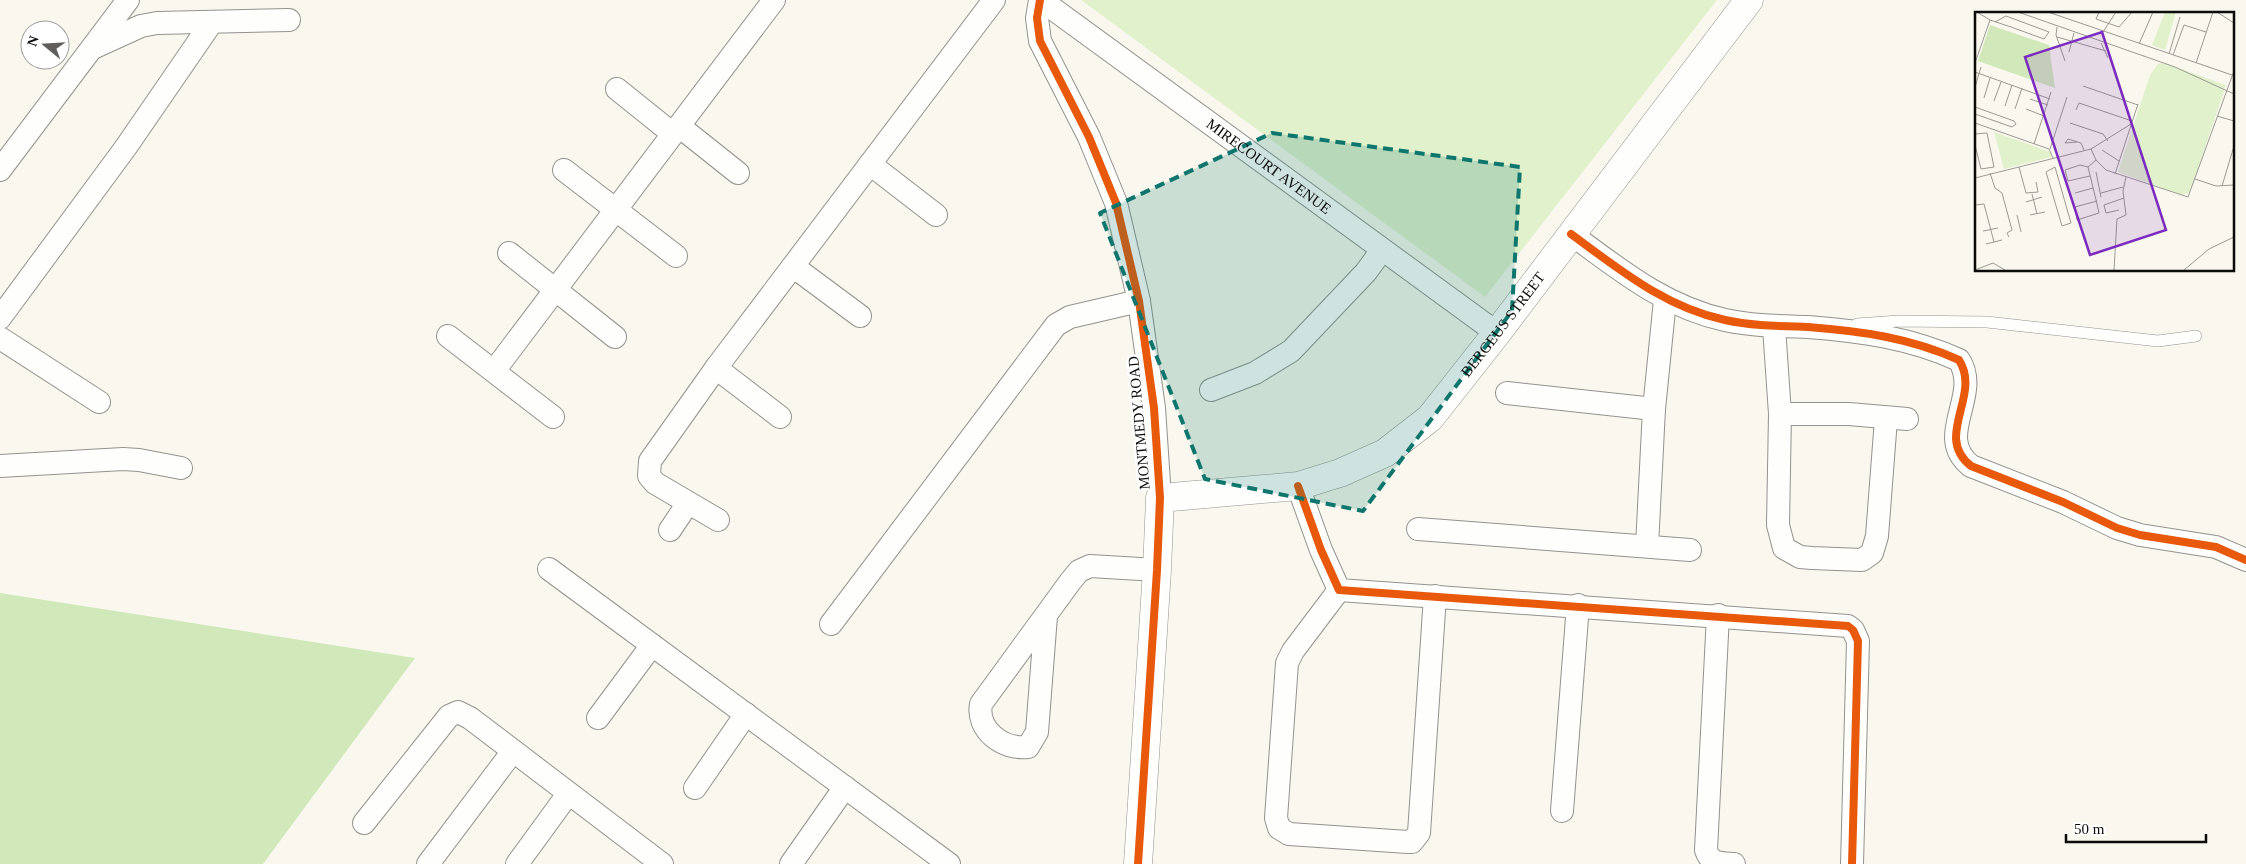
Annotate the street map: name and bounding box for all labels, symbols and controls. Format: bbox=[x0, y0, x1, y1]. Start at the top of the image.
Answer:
inset map bbox=[1975, 12, 2234, 271]
north arrow bbox=[20, 20, 70, 70]
text: N bbox=[24, 34, 42, 48]
street label: MIRECOURT AVENUE bbox=[1203, 116, 1334, 217]
street label: BERGEUS STREET bbox=[1458, 269, 1548, 380]
street label: MONTMEDY ROAD bbox=[1125, 355, 1153, 490]
scale bar bbox=[2066, 812, 2206, 844]
text: 50 m bbox=[2074, 821, 2105, 837]

